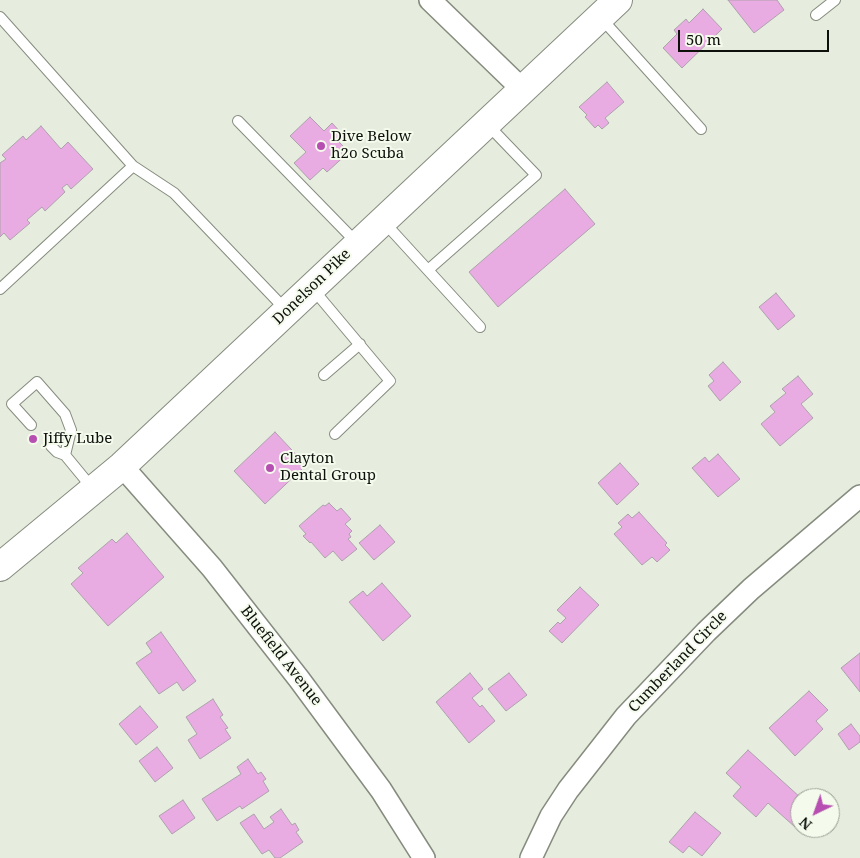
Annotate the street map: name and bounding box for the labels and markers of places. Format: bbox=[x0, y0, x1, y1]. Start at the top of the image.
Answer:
place label: Dive Below h2o Scuba bbox=[331, 128, 411, 163]
marker: Dive Below h2o Scuba bbox=[315, 140, 327, 152]
place label: Jiffy Lube bbox=[43, 430, 112, 448]
marker: Jiffy Lube bbox=[27, 433, 39, 445]
place label: Clayton Dental Group bbox=[280, 450, 376, 485]
marker: Clayton Dental Group bbox=[264, 462, 276, 474]

